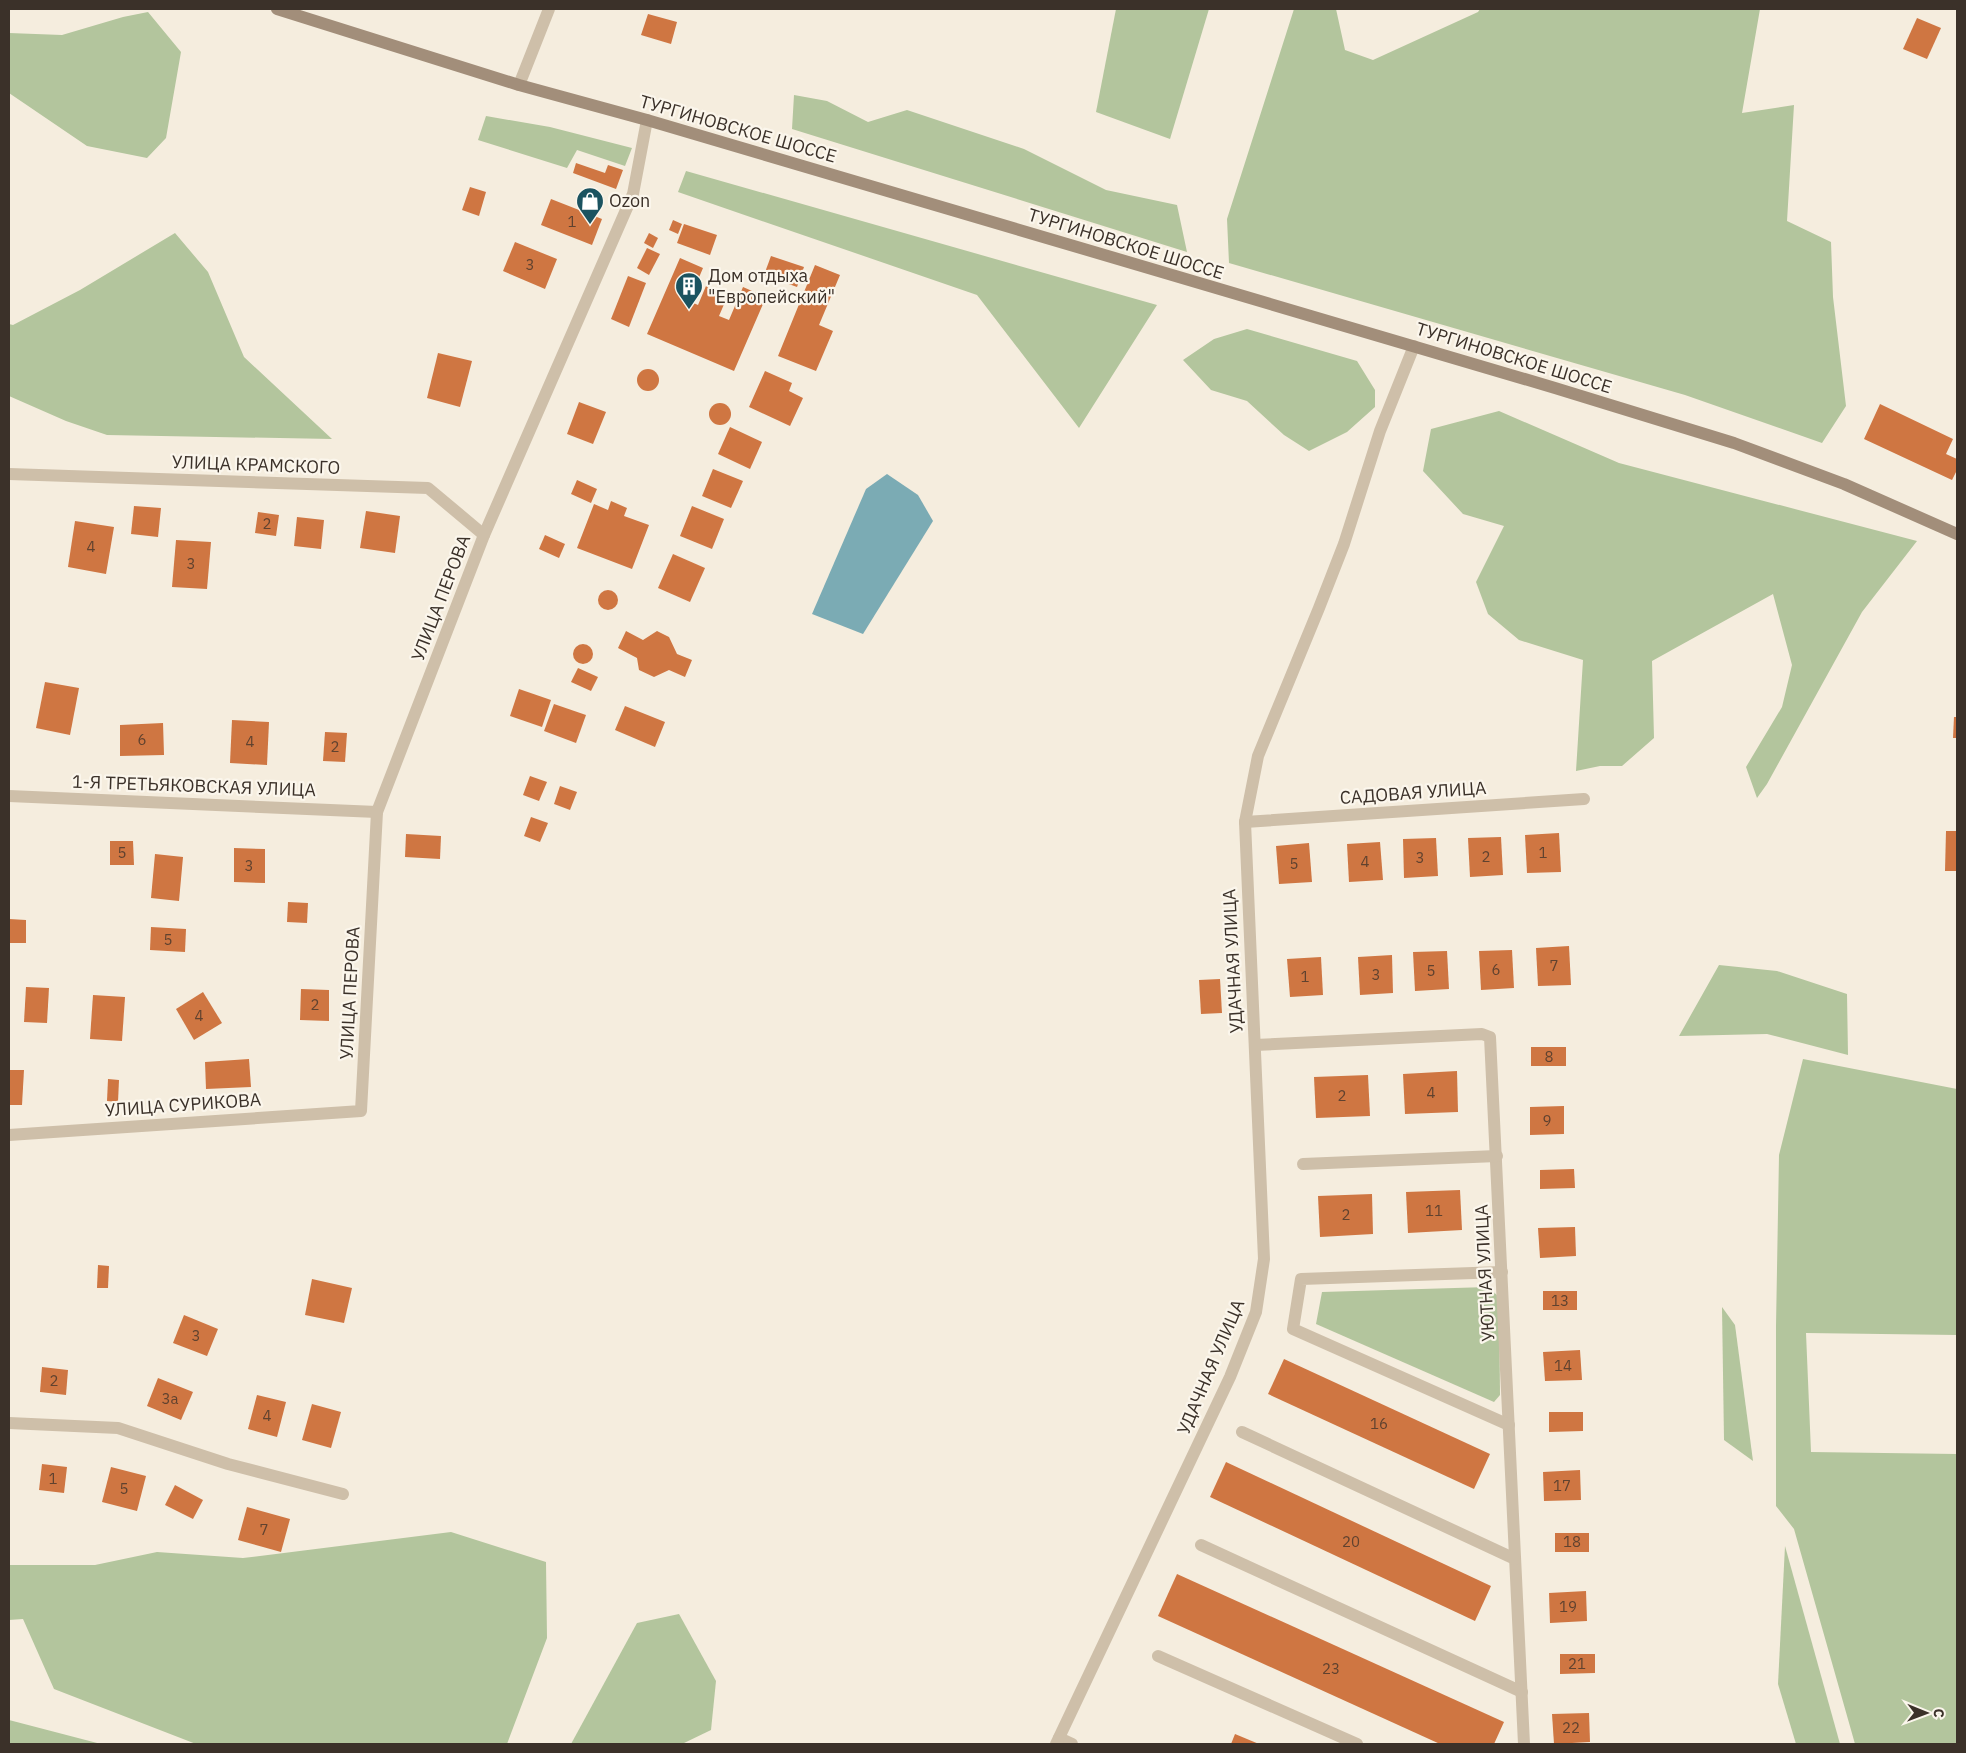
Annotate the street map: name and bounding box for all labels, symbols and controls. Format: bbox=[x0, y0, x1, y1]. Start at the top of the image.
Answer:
street label: ТУРГИНОВСКОЕ ШОССЕ bbox=[637, 89, 839, 168]
shop icon: Ozon bbox=[575, 186, 605, 225]
place label: Ozon bbox=[609, 189, 650, 212]
street label: ТУРГИНОВСКОЕ ШОССЕ bbox=[1025, 203, 1227, 284]
house number: 1 bbox=[567, 212, 577, 231]
house number: 3 bbox=[525, 255, 535, 274]
place label: Дом отдыха "Европейский" bbox=[708, 264, 835, 308]
building icon: Дом отдыха "Европейский" bbox=[674, 271, 704, 310]
street label: ТУРГИНОВСКОЕ ШОССЕ bbox=[1413, 317, 1615, 398]
street label: УЛИЦА КРАМСКОГО bbox=[171, 450, 341, 479]
house number: 2 bbox=[262, 514, 272, 533]
street label: УЛИЦА ПЕРОВА bbox=[406, 531, 475, 664]
house number: 4 bbox=[86, 537, 96, 556]
house number: 3 bbox=[186, 554, 196, 573]
house number: 6 bbox=[137, 730, 147, 749]
house number: 4 bbox=[245, 732, 255, 751]
house number: 2 bbox=[330, 737, 340, 756]
street label: 1-Я ТРЕТЬЯКОВСКАЯ УЛИЦА bbox=[72, 770, 317, 801]
street label: САДОВАЯ УЛИЦА bbox=[1339, 776, 1487, 809]
house number: 5 bbox=[117, 843, 127, 862]
house number: 1 bbox=[1538, 843, 1548, 862]
house number: 2 bbox=[1481, 847, 1491, 866]
house number: 3 bbox=[1415, 848, 1425, 867]
house number: 4 bbox=[1360, 852, 1370, 871]
house number: 5 bbox=[1289, 854, 1299, 873]
house number: 3 bbox=[244, 856, 254, 875]
street label: УДАЧНАЯ УЛИЦА bbox=[1217, 888, 1248, 1034]
street label: УЛИЦА ПЕРОВА bbox=[335, 925, 365, 1060]
house number: 5 bbox=[163, 930, 173, 949]
house number: 7 bbox=[1549, 956, 1559, 975]
house number: 6 bbox=[1491, 960, 1501, 979]
house number: 5 bbox=[1426, 961, 1436, 980]
house number: 3 bbox=[1371, 965, 1381, 984]
house number: 1 bbox=[1300, 967, 1310, 986]
house number: 2 bbox=[310, 995, 320, 1014]
house number: 4 bbox=[194, 1006, 204, 1025]
house number: 8 bbox=[1544, 1047, 1554, 1066]
house number: 4 bbox=[1426, 1083, 1436, 1102]
house number: 2 bbox=[1337, 1086, 1347, 1105]
street label: УЛИЦА СУРИКОВА bbox=[104, 1088, 262, 1121]
house number: 9 bbox=[1542, 1111, 1552, 1130]
house number: 11 bbox=[1425, 1201, 1443, 1220]
street label: УЮТНАЯ УЛИЦА bbox=[1469, 1203, 1500, 1342]
house number: 2 bbox=[1341, 1205, 1351, 1224]
house number: 13 bbox=[1551, 1291, 1569, 1310]
street label: УДАЧНАЯ УЛИЦА bbox=[1172, 1295, 1250, 1438]
house number: 3 bbox=[191, 1326, 201, 1345]
house number: 14 bbox=[1554, 1356, 1572, 1375]
house number: 2 bbox=[49, 1371, 59, 1390]
house number: 3а bbox=[161, 1389, 179, 1408]
house number: 4 bbox=[262, 1406, 272, 1425]
house number: 16 bbox=[1370, 1414, 1388, 1433]
house number: 1 bbox=[48, 1469, 58, 1488]
house number: 17 bbox=[1553, 1476, 1571, 1495]
house number: 5 bbox=[119, 1479, 129, 1498]
house number: 7 bbox=[259, 1520, 269, 1539]
house number: 20 bbox=[1342, 1532, 1360, 1551]
house number: 18 bbox=[1563, 1532, 1581, 1551]
house number: 19 bbox=[1559, 1597, 1577, 1616]
house number: 21 bbox=[1568, 1654, 1586, 1673]
house number: 23 bbox=[1322, 1659, 1340, 1678]
north arrow bbox=[1901, 1688, 1951, 1738]
text: С bbox=[1930, 1709, 1948, 1718]
house number: 22 bbox=[1562, 1718, 1580, 1737]

